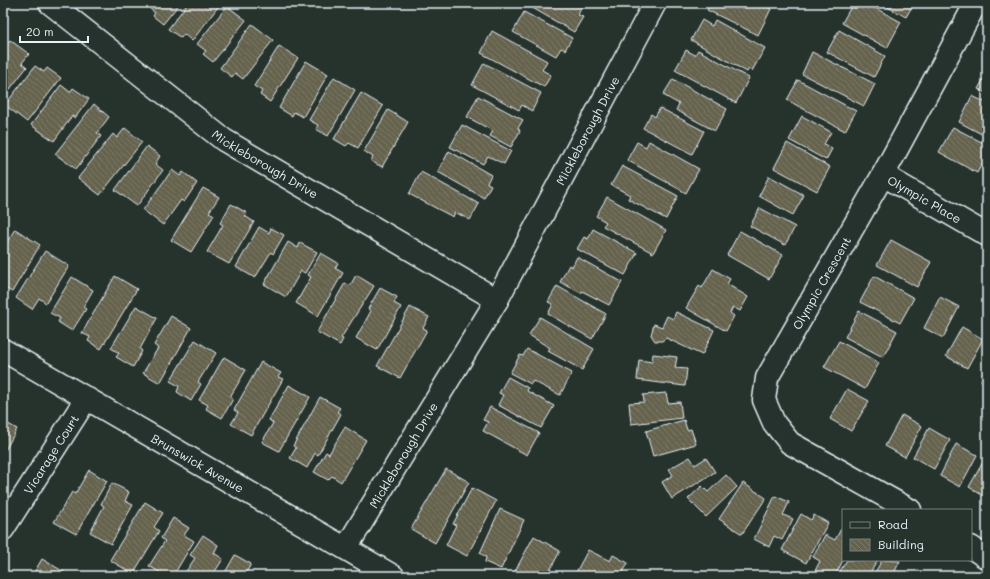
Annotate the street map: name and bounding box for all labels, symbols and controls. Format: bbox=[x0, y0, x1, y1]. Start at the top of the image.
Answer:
scale bar bbox=[20, 18, 88, 44]
text: 20 m bbox=[26, 23, 54, 39]
street label: Mickleborough Drive bbox=[552, 73, 623, 188]
street label: Mickleborough Drive bbox=[209, 126, 321, 202]
street label: Olympic Place bbox=[885, 171, 964, 227]
street label: Olympic Crescent bbox=[788, 233, 854, 332]
street label: Mickleborough Drive bbox=[365, 399, 441, 511]
street label: Vicarage Court bbox=[20, 411, 82, 497]
street label: Brunswick Avenue bbox=[148, 430, 247, 496]
legend bbox=[842, 509, 972, 561]
text: Road bbox=[878, 516, 908, 532]
text: Building bbox=[878, 536, 924, 552]

